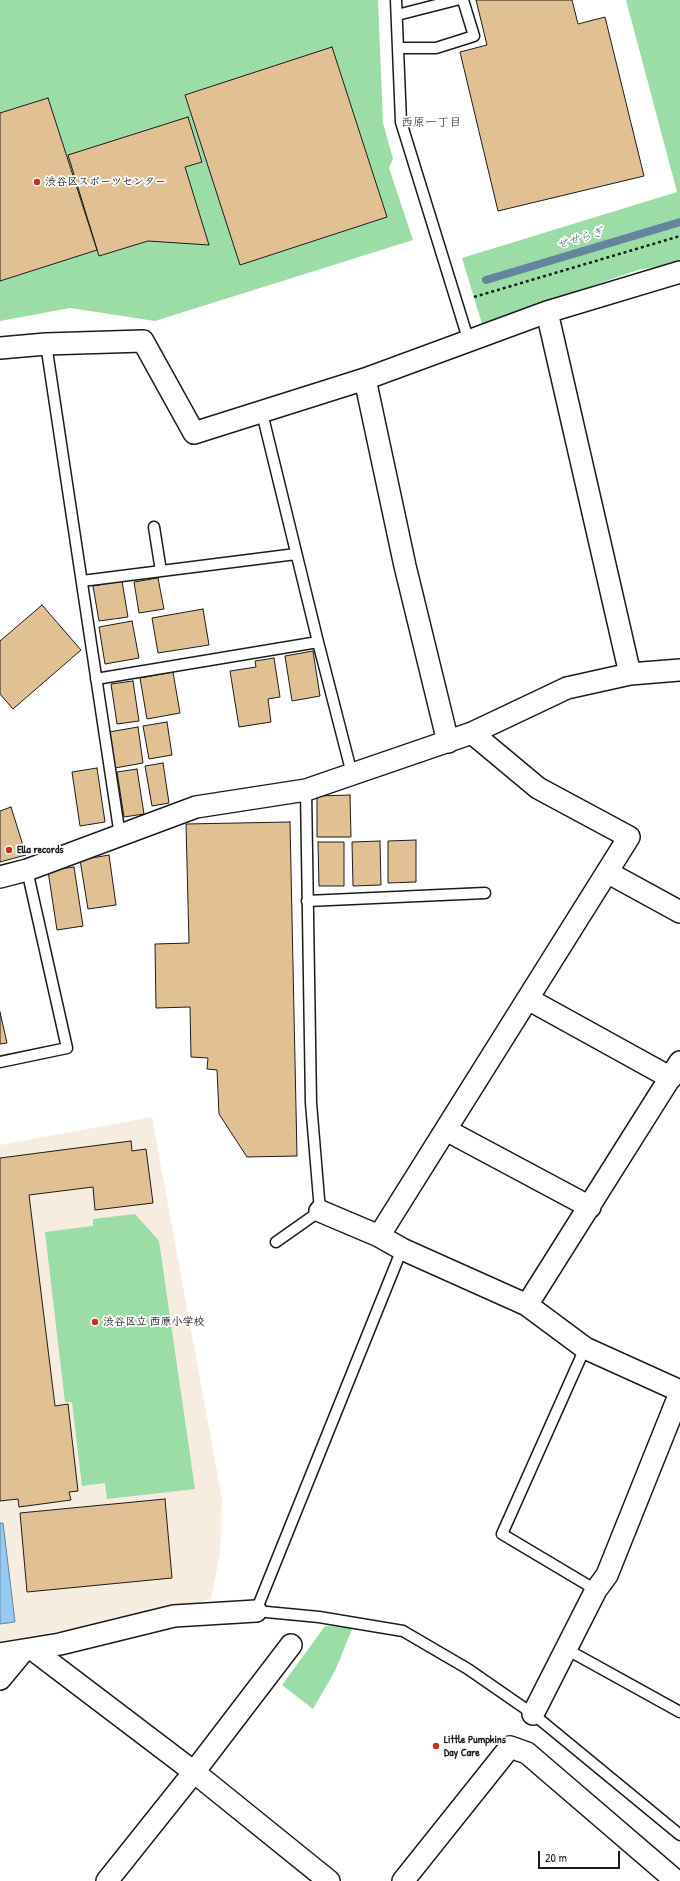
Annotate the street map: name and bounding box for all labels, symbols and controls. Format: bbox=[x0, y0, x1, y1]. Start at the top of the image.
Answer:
district label: 西原一丁目 bbox=[401, 116, 461, 130]
place label: 渋谷区スポーツセンター bbox=[45, 175, 166, 189]
marker: 渋谷区スポーツセンター bbox=[32, 177, 42, 187]
water label: せせらぎ bbox=[555, 225, 605, 253]
place label: Ella records bbox=[17, 843, 64, 857]
marker: Ella records bbox=[4, 845, 14, 855]
place label: 渋谷区立 西原小学校 bbox=[103, 1315, 205, 1329]
marker: 渋谷区立 西原小学校 bbox=[90, 1317, 100, 1327]
place label: Little Pumpkins Day Care bbox=[444, 1733, 506, 1759]
marker: Little Pumpkins Day Care bbox=[431, 1741, 441, 1751]
scale bar bbox=[540, 1843, 622, 1869]
text: 20 m bbox=[545, 1849, 567, 1866]

